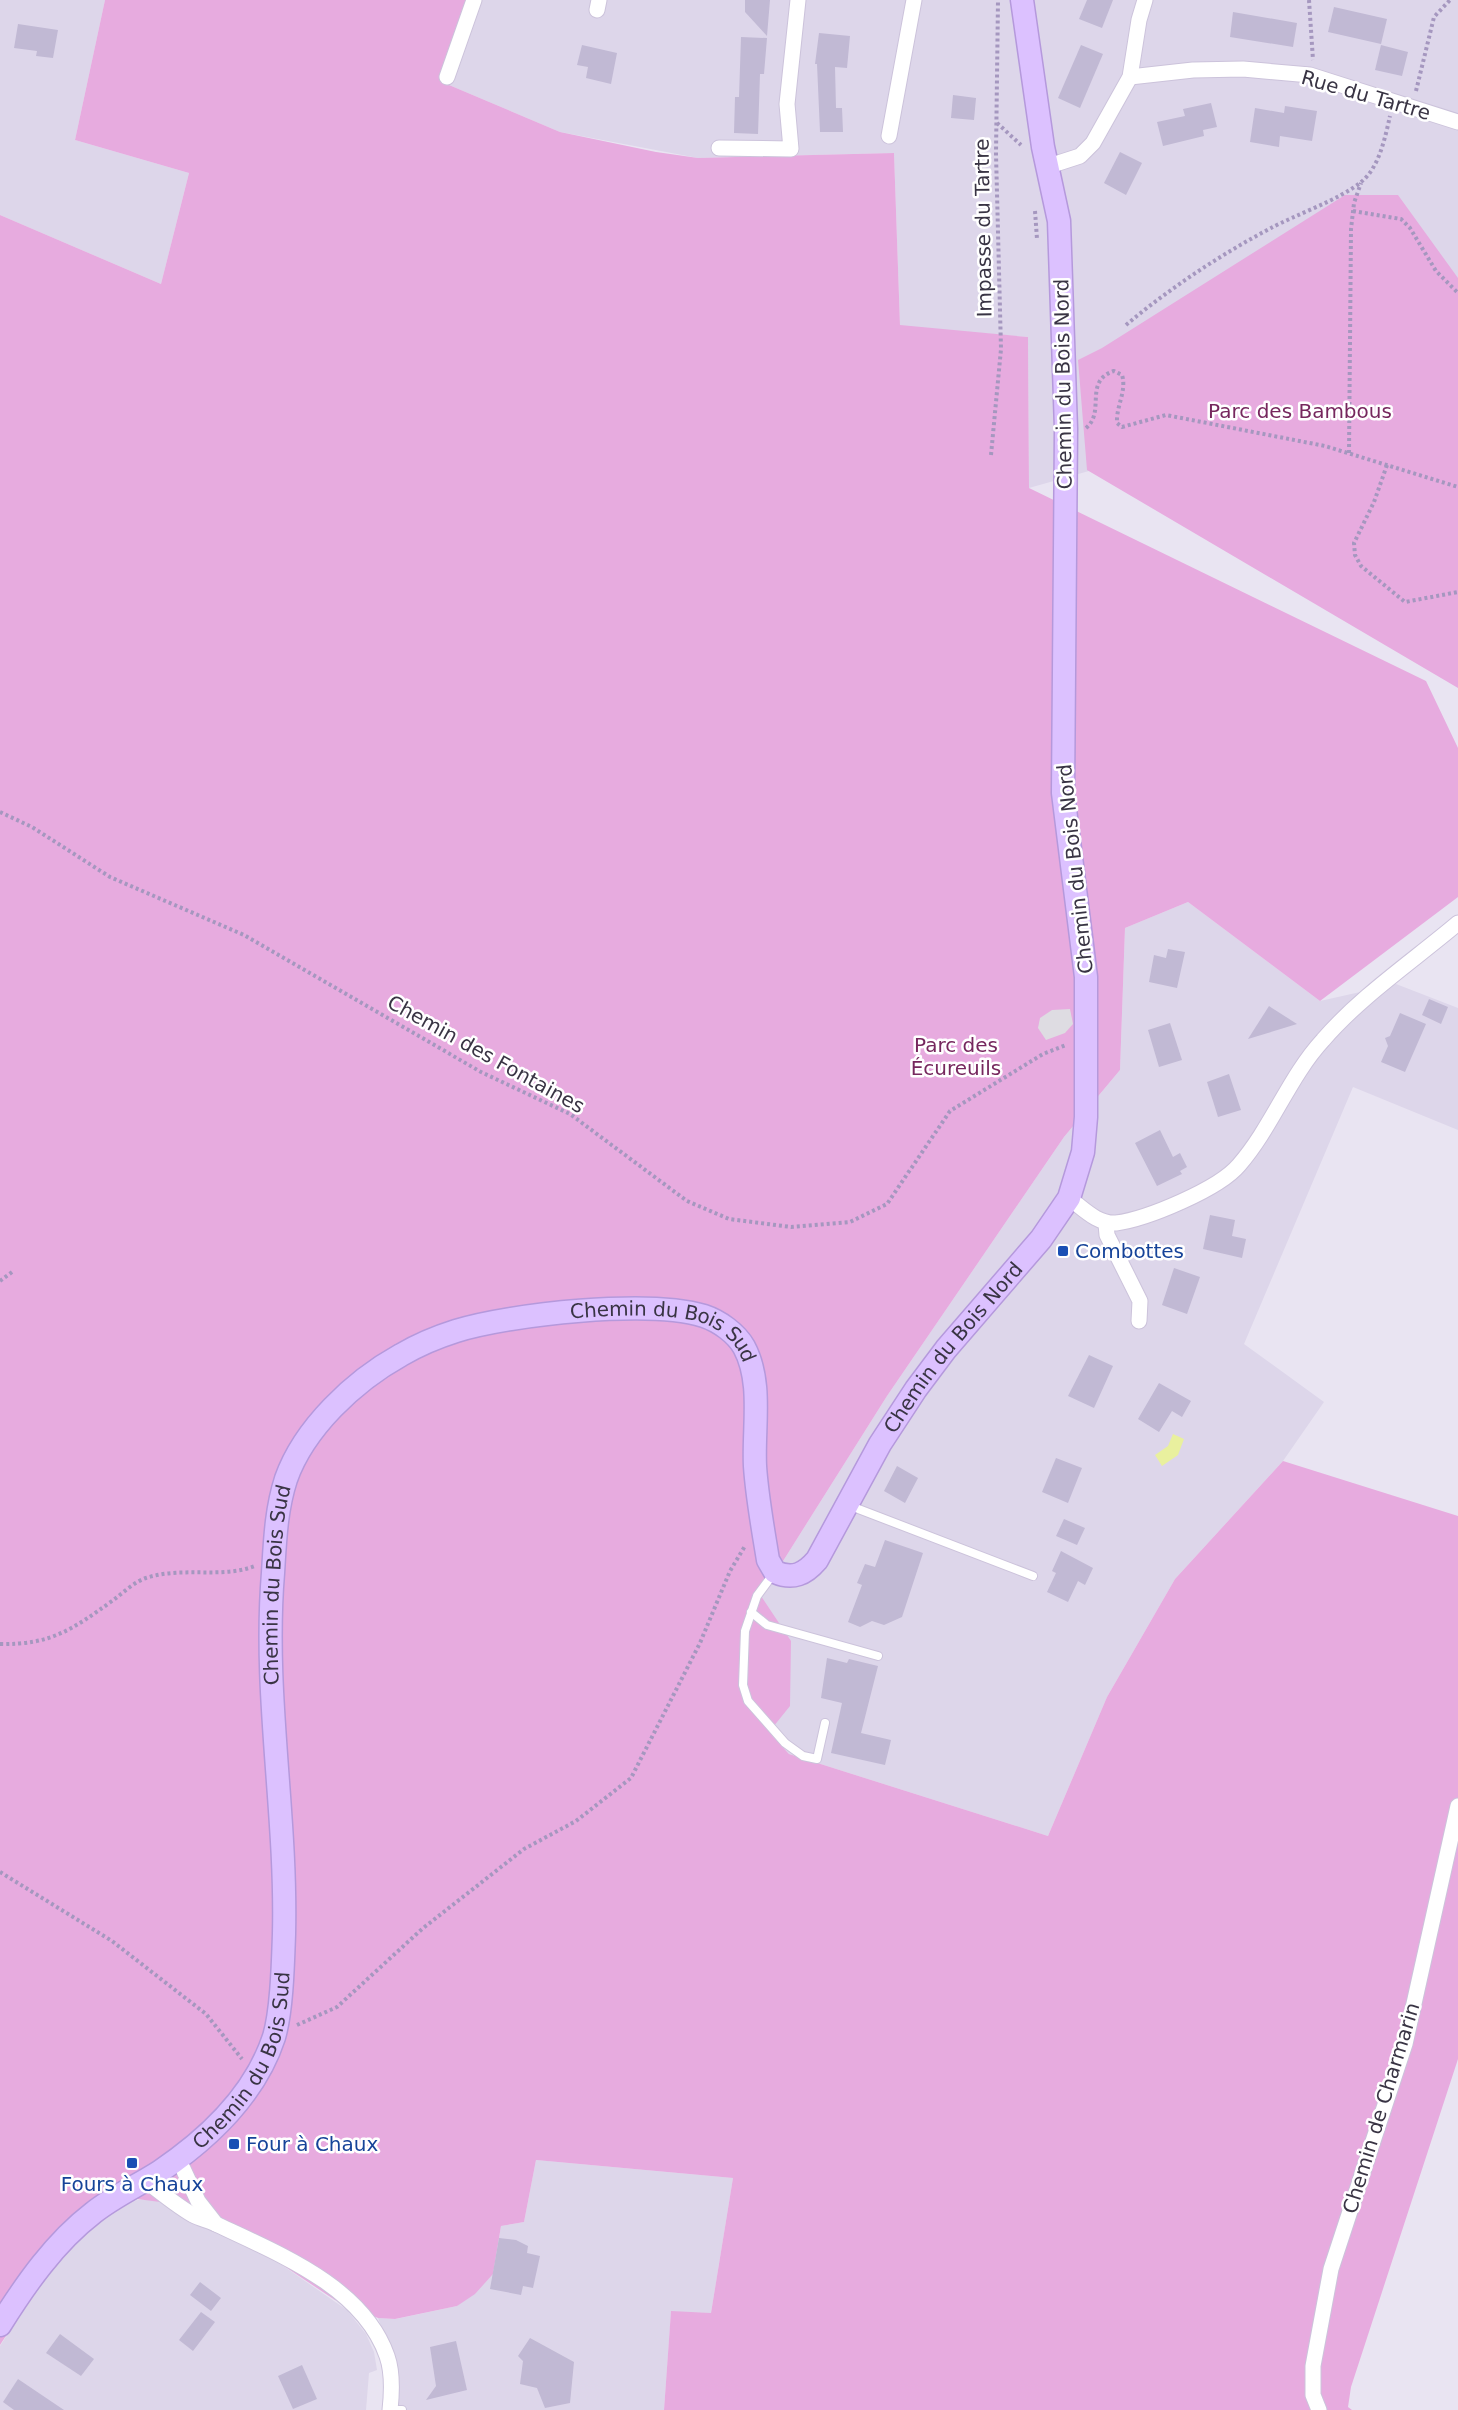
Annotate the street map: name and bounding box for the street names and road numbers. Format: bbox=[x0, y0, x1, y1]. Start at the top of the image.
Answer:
street label: Rue du Tartre bbox=[1299, 65, 1433, 125]
street label: Impasse du Tartre bbox=[969, 138, 997, 318]
street label: Chemin du Bois Nord bbox=[1049, 278, 1077, 490]
street label: Chemin du Bois Nord bbox=[1052, 763, 1098, 975]
street label: Chemin des Fontaines bbox=[383, 990, 589, 1118]
street label: Chemin du Bois Nord bbox=[879, 1257, 1028, 1437]
street label: Chemin du Bois Sud bbox=[569, 1296, 761, 1365]
street label: Chemin du Bois Sud bbox=[259, 1482, 296, 1686]
street label: Chemin du Bois Sud bbox=[187, 1971, 295, 2154]
street label: Chemin de Charmarin bbox=[1337, 2000, 1425, 2216]

